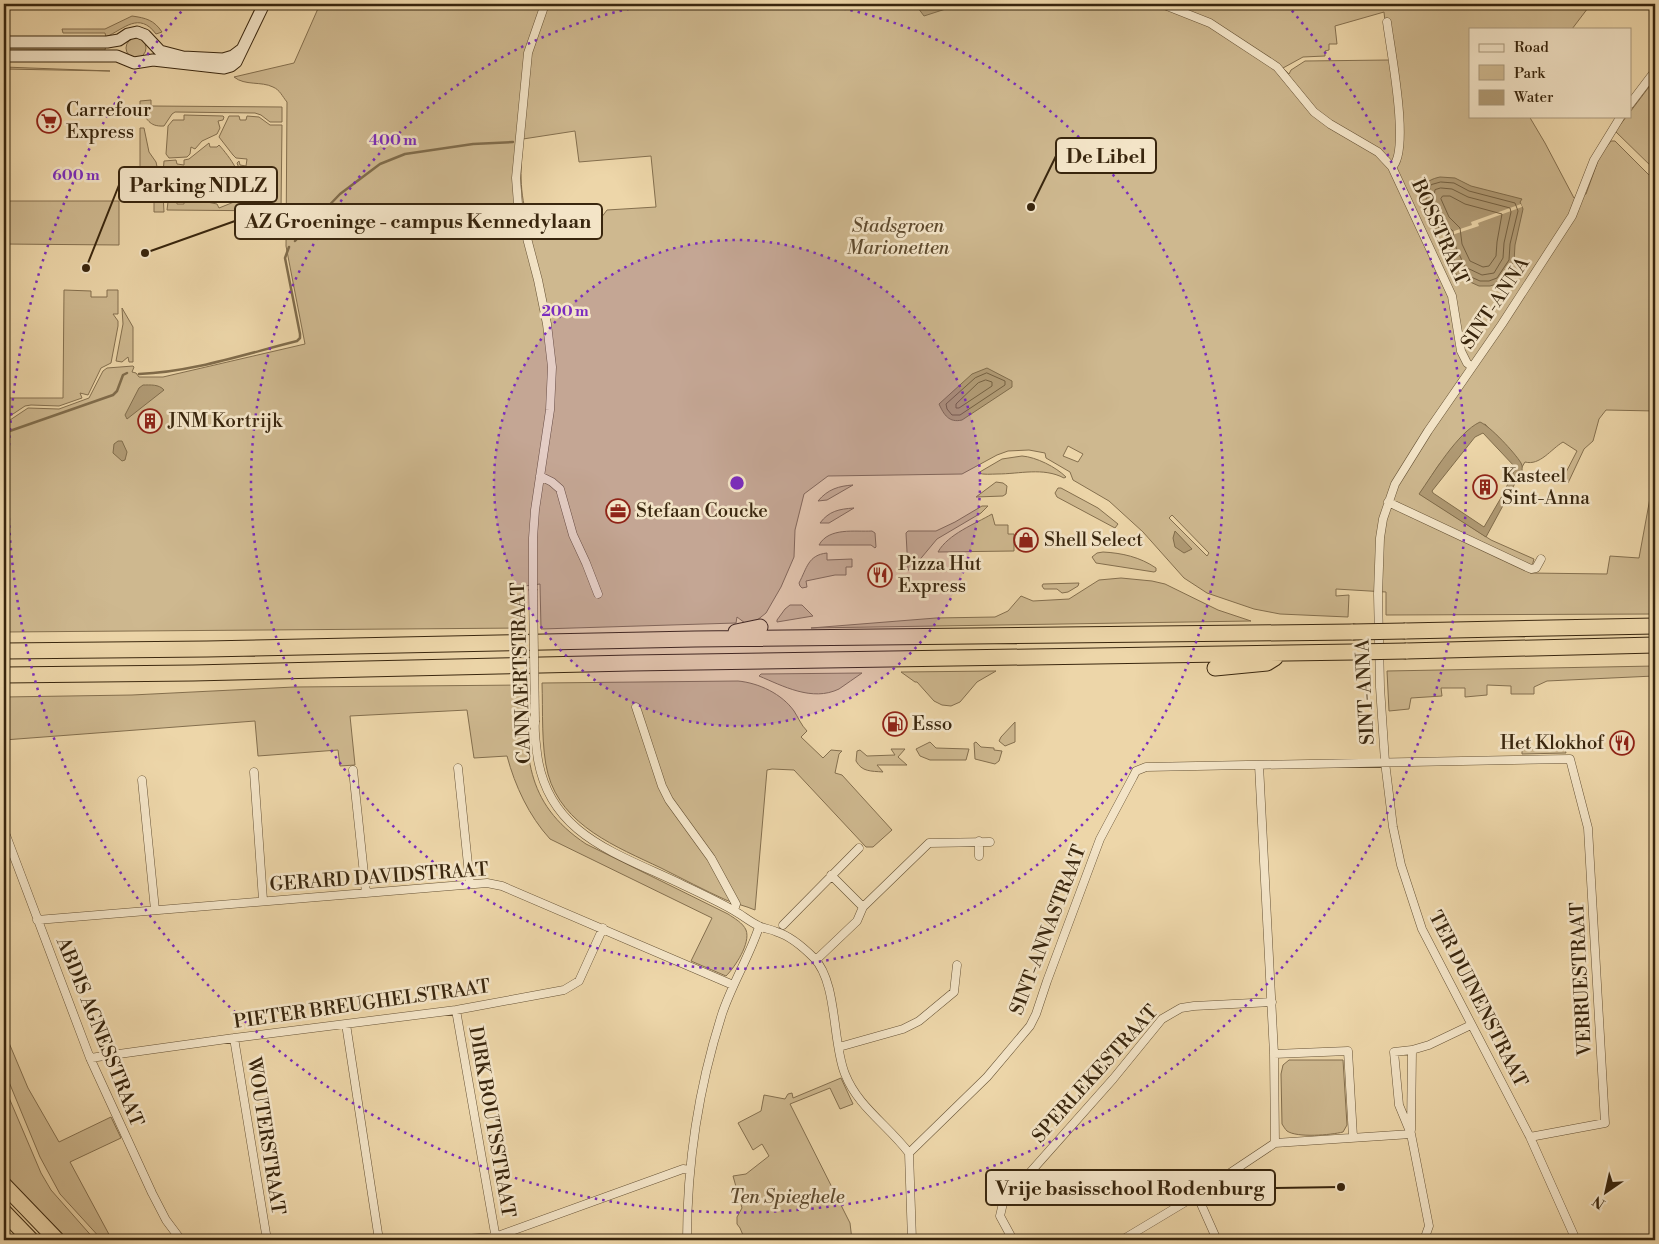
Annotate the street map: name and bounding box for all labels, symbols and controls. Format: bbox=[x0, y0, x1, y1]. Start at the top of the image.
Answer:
legend bbox=[1469, 28, 1632, 118]
text: Road bbox=[1514, 38, 1549, 57]
text: Park bbox=[1514, 64, 1546, 83]
text: Water bbox=[1513, 88, 1554, 107]
place label: Carrefour Express bbox=[66, 98, 151, 144]
supermarket icon: Carrefour Express bbox=[36, 108, 62, 134]
text: 400 m bbox=[369, 131, 417, 150]
callout: De Libel bbox=[1056, 138, 1156, 173]
text: De Libel bbox=[1066, 145, 1146, 170]
text: 600 m bbox=[52, 166, 100, 185]
callout: Parking NDLZ bbox=[119, 167, 277, 202]
text: Parking NDLZ bbox=[129, 174, 267, 199]
street label: BOSSTRAAT bbox=[1406, 174, 1474, 289]
callout: AZ Groeninge - campus Kennedylaan bbox=[235, 204, 602, 239]
text: AZ Groeninge - campus Kennedylaan bbox=[244, 210, 592, 235]
park label: Stadsgroen Marionetten bbox=[847, 214, 950, 260]
street label: SINT-ANNA bbox=[1455, 252, 1535, 354]
text: 200 m bbox=[541, 302, 589, 321]
building icon: JNM Kortrijk bbox=[137, 408, 163, 434]
place label: JNM Kortrijk bbox=[167, 409, 283, 433]
place label: Kasteel Sint-Anna bbox=[1502, 464, 1590, 510]
centre of rings bbox=[728, 474, 746, 492]
building icon: Kasteel Sint-Anna bbox=[1472, 474, 1498, 500]
office icon: Stefaan Coucke bbox=[605, 498, 631, 524]
place label: Stefaan Coucke bbox=[636, 499, 768, 523]
shop icon: Shell Select bbox=[1013, 527, 1039, 553]
place label: Shell Select bbox=[1044, 528, 1143, 552]
place label: Pizza Hut Express bbox=[898, 552, 982, 598]
restaurant icon: Pizza Hut Express bbox=[867, 562, 893, 588]
street label: CANNAERTSTRAAT bbox=[506, 582, 536, 764]
street label: SINT-ANNA bbox=[1350, 638, 1380, 745]
fuel station icon: Esso bbox=[882, 711, 908, 737]
place label: Esso bbox=[912, 712, 952, 736]
restaurant icon: Het Klokhof bbox=[1609, 730, 1635, 756]
place label: Het Klokhof bbox=[1500, 731, 1605, 755]
street label: SINT-ANNASTRAAT bbox=[1005, 842, 1091, 1018]
street label: GERARD DAVIDSTRAAT bbox=[269, 857, 489, 897]
street label: VERRUESTRAAT bbox=[1565, 901, 1597, 1058]
street label: TER DUINENSTRAAT bbox=[1423, 907, 1533, 1091]
street label: ABDIS AGNESSTRAAT bbox=[51, 933, 149, 1130]
street label: PIETER BREUGHELSTRAAT bbox=[232, 974, 492, 1034]
street label: SPERLEKESTRAAT bbox=[1027, 1000, 1163, 1148]
street label: DIRK BOUTSSTRAAT bbox=[463, 1025, 521, 1219]
street label: WOUTERSTRAAT bbox=[242, 1055, 290, 1216]
north arrow bbox=[1582, 1166, 1632, 1216]
callout: Vrije basisschool Rodenburg bbox=[986, 1170, 1275, 1205]
text: Vrije basisschool Rodenburg bbox=[994, 1177, 1265, 1202]
park label: Ten Spieghele bbox=[729, 1185, 845, 1209]
text: N bbox=[1590, 1191, 1609, 1213]

